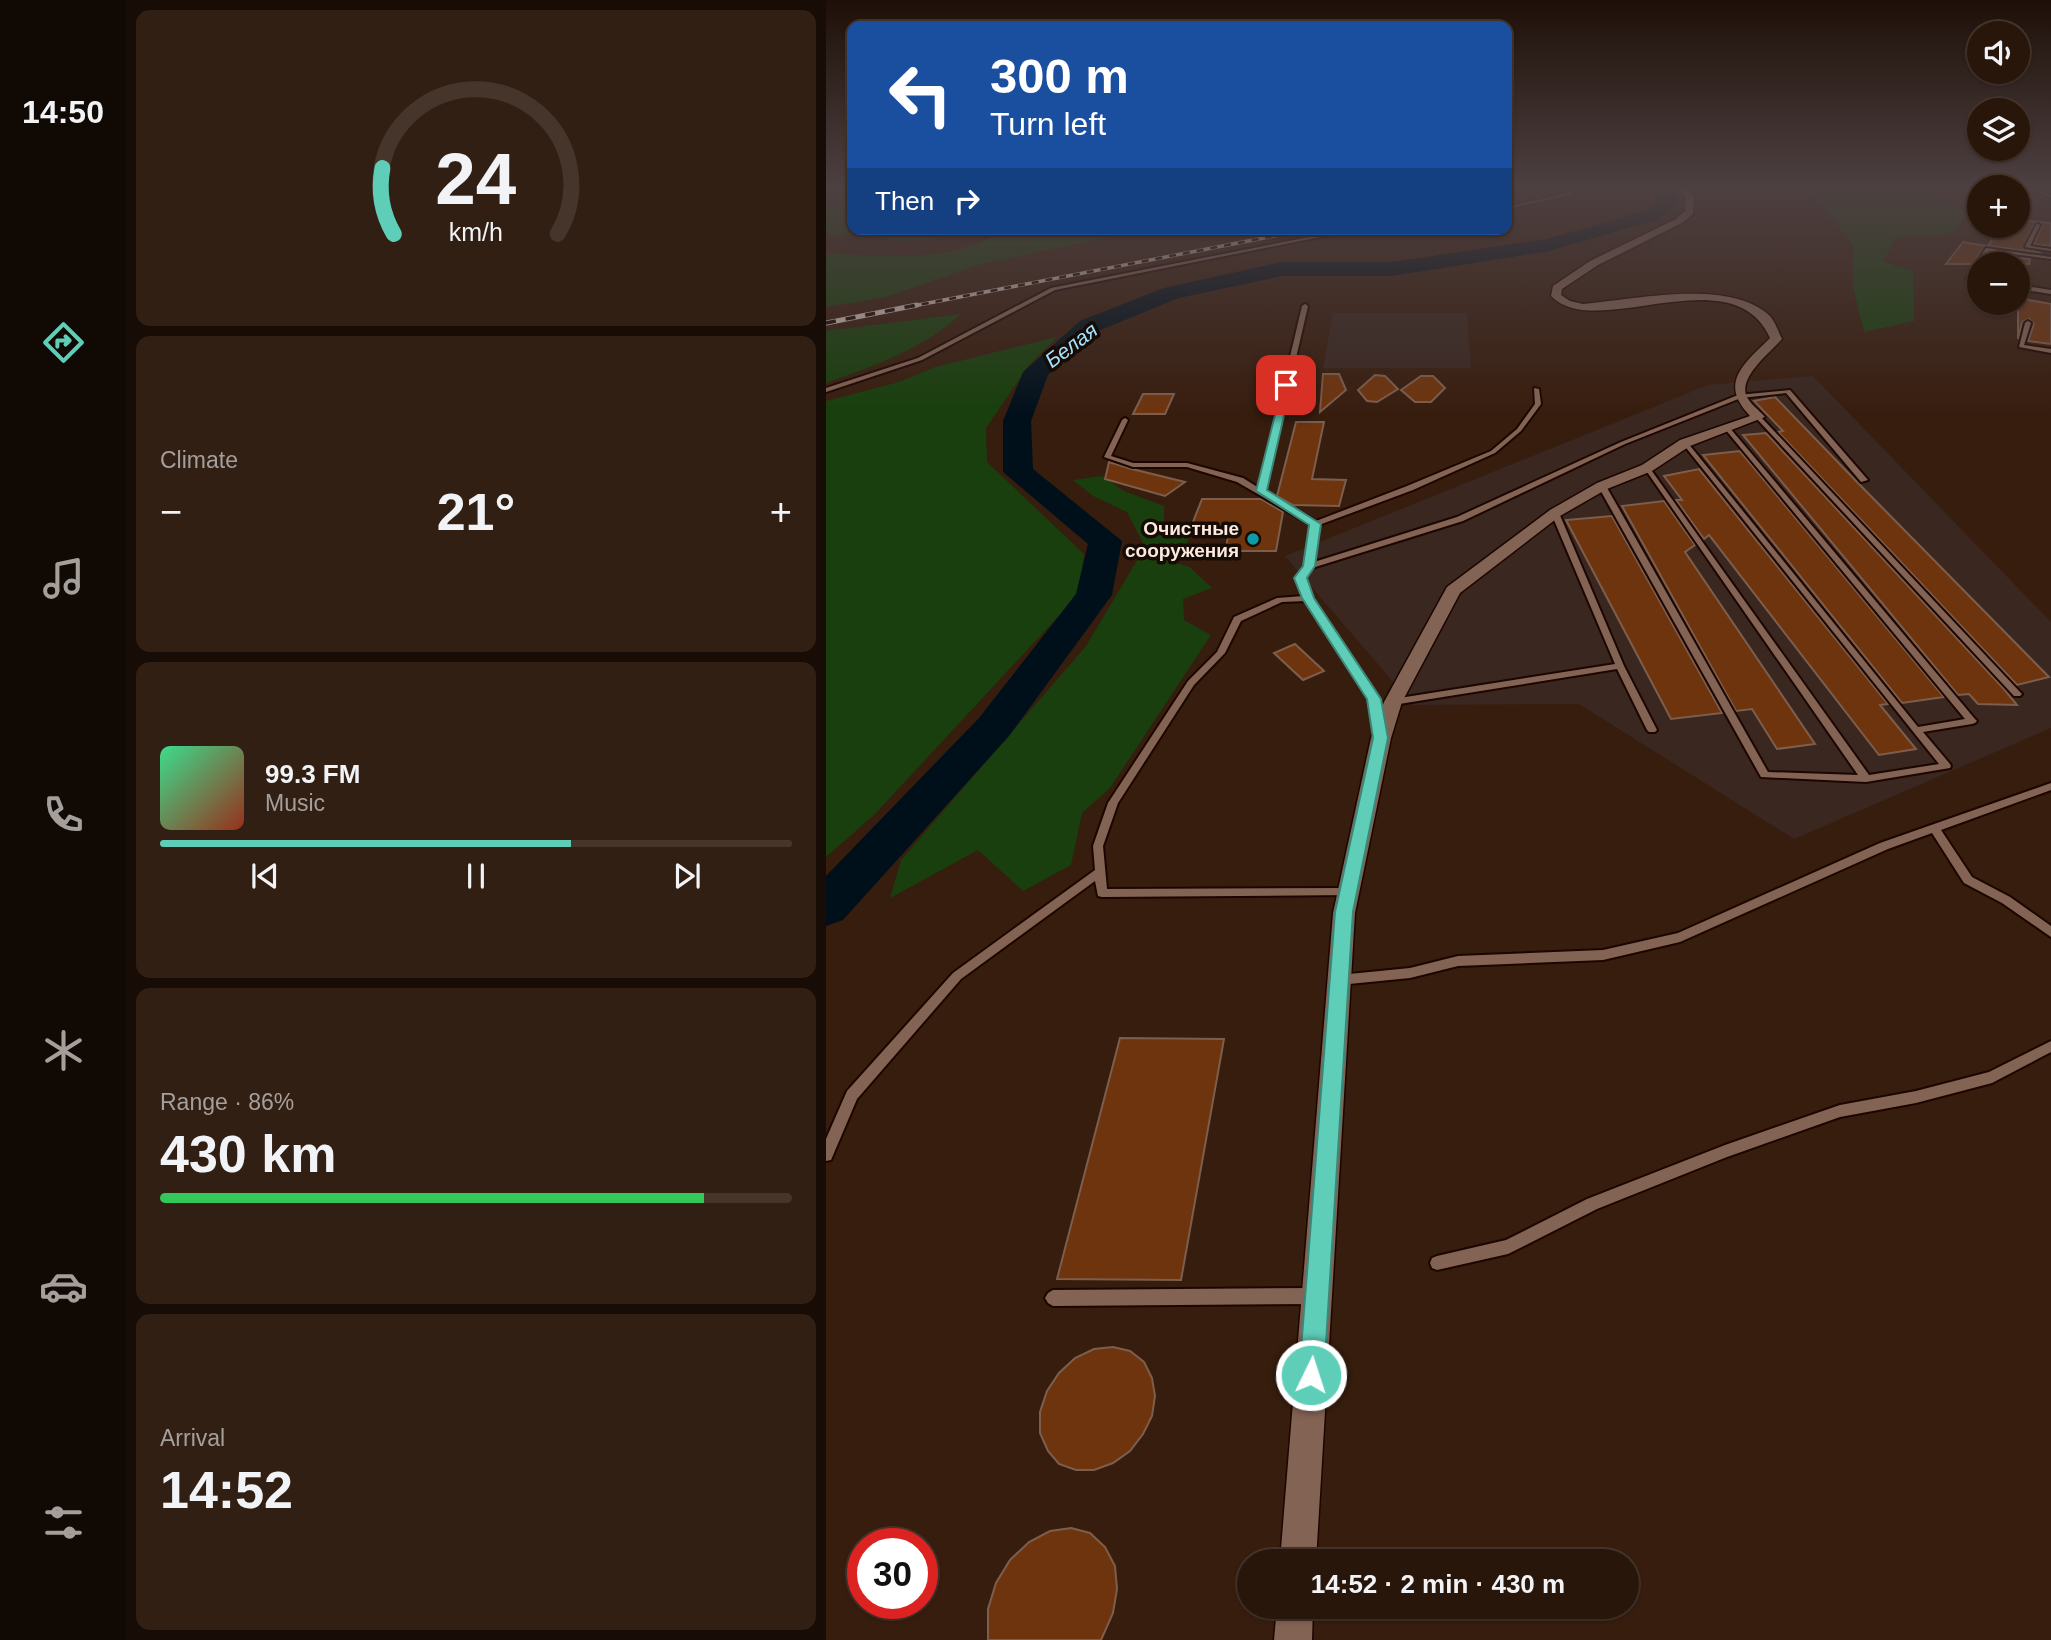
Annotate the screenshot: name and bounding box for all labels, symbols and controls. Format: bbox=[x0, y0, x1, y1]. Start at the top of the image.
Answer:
map controls bbox=[1967, 21, 2030, 315]
button: sound bbox=[1967, 21, 2030, 84]
icon: left bbox=[875, 49, 966, 140]
text: 300 m bbox=[990, 49, 1129, 103]
text: 14:50 bbox=[22, 94, 104, 130]
button: layers bbox=[1967, 98, 2030, 161]
text: Turn left bbox=[990, 106, 1106, 142]
text: 24 bbox=[436, 138, 517, 219]
button: + bbox=[1967, 175, 2030, 238]
icon: right bbox=[948, 182, 986, 220]
text: Then bbox=[875, 186, 934, 216]
text: km/h bbox=[449, 218, 503, 246]
button: − bbox=[1967, 252, 2030, 315]
icon: directions bbox=[39, 318, 88, 367]
water label: Белая bbox=[1040, 318, 1102, 372]
pin bbox=[1256, 355, 1316, 415]
icon: arrive bbox=[1267, 366, 1305, 404]
text: Climate bbox=[160, 447, 238, 473]
text: 21° bbox=[437, 483, 515, 541]
text: − bbox=[160, 491, 182, 533]
text: + bbox=[770, 491, 792, 533]
place label: Очистные сооружения bbox=[1125, 518, 1239, 561]
marker: Очистные сооружения bbox=[1245, 531, 1261, 547]
icon: music bbox=[39, 554, 88, 603]
text: 99.3 FM bbox=[265, 759, 360, 789]
icon: phone bbox=[39, 790, 88, 839]
text: Music bbox=[265, 790, 325, 816]
icon: previous bbox=[246, 857, 284, 895]
icon: pause bbox=[457, 857, 495, 895]
icon: next bbox=[668, 857, 706, 895]
icon: climate bbox=[39, 1026, 88, 1075]
text: Range · 86% bbox=[160, 1089, 294, 1115]
text: 430 km bbox=[160, 1125, 336, 1183]
icon: car bbox=[39, 1262, 88, 1311]
position arrow bbox=[1274, 1338, 1348, 1412]
text: Arrival bbox=[160, 1425, 225, 1451]
text: 14:52 bbox=[160, 1461, 293, 1519]
icon: filters bbox=[39, 1498, 88, 1547]
speed limit sign: 30 bbox=[847, 1528, 938, 1619]
text: 14:52 · 2 min · 430 m bbox=[1311, 1569, 1565, 1599]

